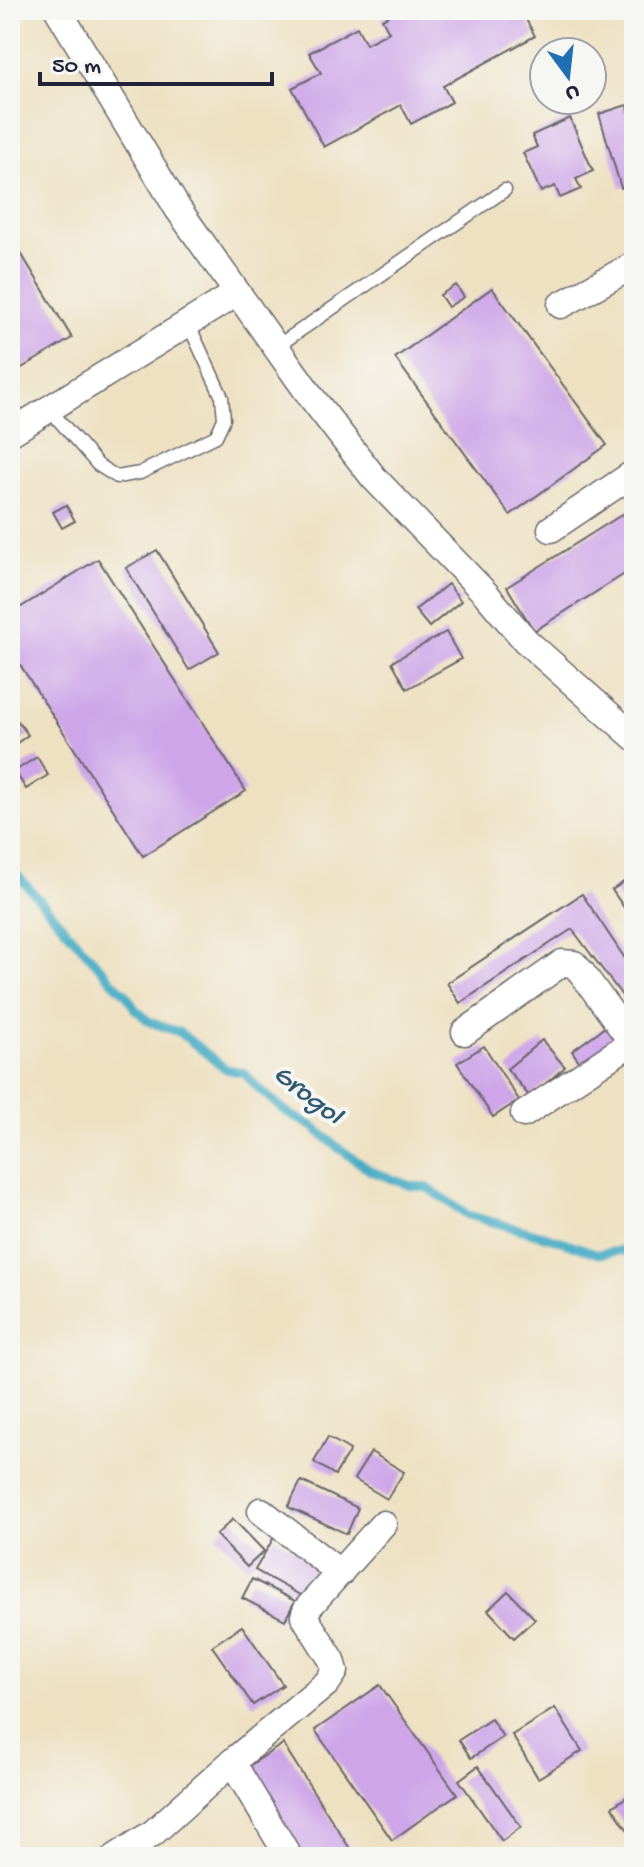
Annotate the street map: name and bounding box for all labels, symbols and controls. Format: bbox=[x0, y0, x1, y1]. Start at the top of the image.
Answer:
scale bar bbox=[40, 36, 272, 86]
north arrow bbox=[528, 36, 608, 116]
text: 50 m bbox=[52, 53, 101, 82]
text: U bbox=[562, 77, 582, 106]
water label: Grogol bbox=[266, 1059, 350, 1134]

